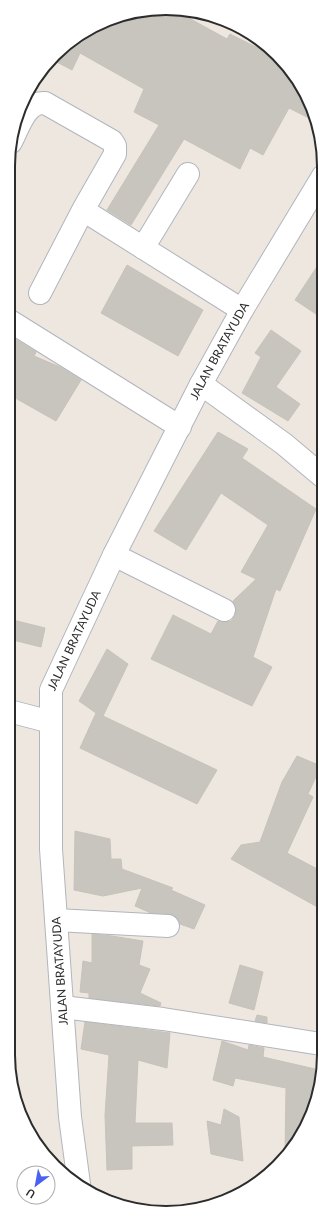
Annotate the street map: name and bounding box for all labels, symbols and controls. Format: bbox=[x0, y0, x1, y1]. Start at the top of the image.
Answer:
street label: JALAN BRATAYUDA bbox=[186, 298, 253, 402]
street label: JALAN BRATAYUDA bbox=[44, 587, 104, 693]
street label: JALAN BRATAYUDA bbox=[48, 915, 71, 1026]
north arrow bbox=[16, 1165, 56, 1205]
text: U bbox=[24, 1186, 37, 1202]

